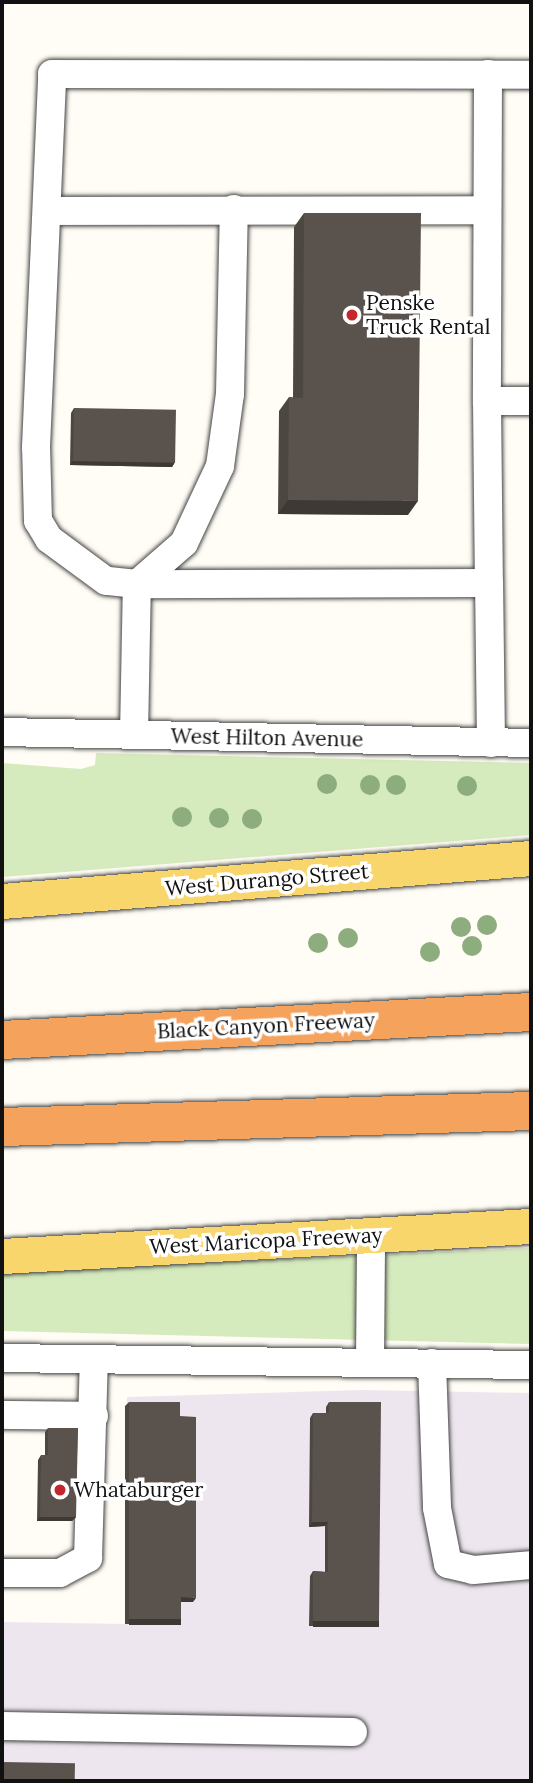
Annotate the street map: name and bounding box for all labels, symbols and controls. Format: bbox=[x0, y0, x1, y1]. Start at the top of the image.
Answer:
place label: Penske Truck Rental bbox=[366, 290, 490, 340]
marker: Penske Truck Rental bbox=[344, 307, 360, 323]
street label: West Hilton Avenue bbox=[170, 724, 364, 752]
street label: West Durango Street bbox=[164, 859, 370, 901]
street label: Black Canyon Freeway bbox=[156, 1008, 376, 1044]
street label: West Maricopa Freeway bbox=[149, 1222, 383, 1260]
place label: Whataburger bbox=[74, 1477, 203, 1503]
marker: Whataburger bbox=[52, 1482, 68, 1498]

